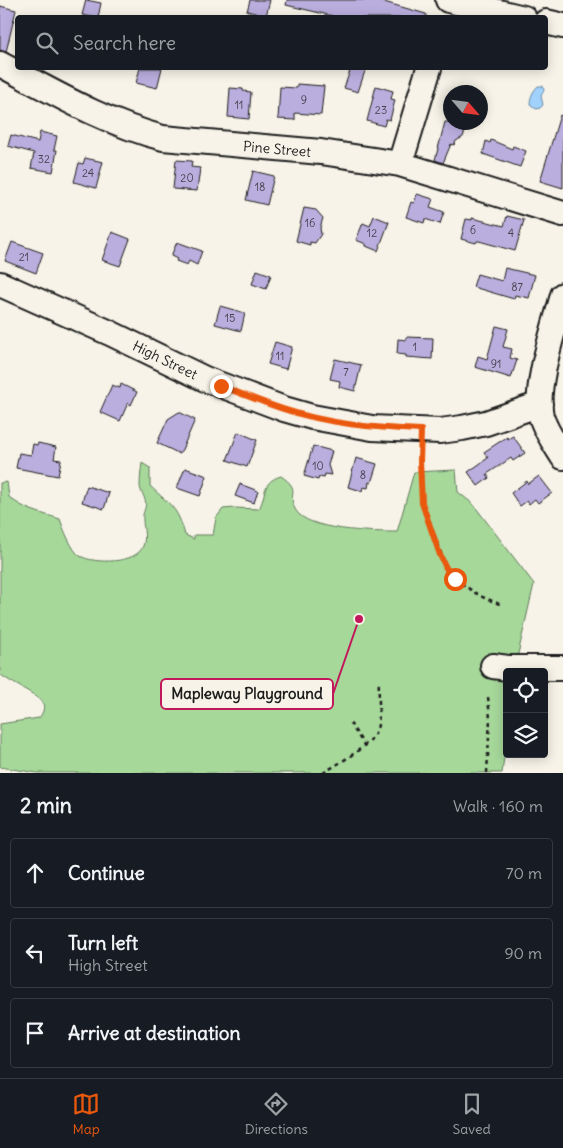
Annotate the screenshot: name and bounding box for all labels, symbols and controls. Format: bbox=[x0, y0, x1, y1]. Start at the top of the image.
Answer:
search box bbox=[15, 15, 548, 70]
icon: search bbox=[33, 29, 61, 57]
text: Search here bbox=[73, 31, 176, 55]
north arrow bbox=[443, 85, 488, 130]
house number: 9 bbox=[301, 93, 307, 107]
house number: 11 bbox=[235, 98, 243, 112]
house number: 23 bbox=[375, 103, 387, 117]
street label: Pine Street bbox=[242, 137, 312, 161]
house number: 32 bbox=[38, 152, 50, 166]
house number: 24 bbox=[82, 166, 94, 180]
house number: 20 bbox=[180, 171, 194, 185]
house number: 18 bbox=[255, 180, 265, 194]
house number: 16 bbox=[305, 216, 315, 230]
house number: 6 bbox=[470, 223, 476, 237]
house number: 12 bbox=[367, 226, 377, 240]
house number: 4 bbox=[508, 226, 514, 240]
house number: 21 bbox=[19, 250, 29, 264]
house number: 87 bbox=[511, 280, 523, 294]
house number: 15 bbox=[225, 311, 235, 325]
street label: High Street bbox=[130, 337, 201, 384]
house number: 1 bbox=[413, 340, 417, 354]
house number: 11 bbox=[276, 349, 284, 363]
house number: 91 bbox=[491, 357, 501, 371]
house number: 7 bbox=[343, 365, 349, 379]
route end bbox=[210, 375, 233, 398]
house number: 10 bbox=[312, 459, 324, 473]
house number: 8 bbox=[360, 468, 366, 482]
route start bbox=[444, 568, 467, 591]
map controls bbox=[503, 668, 548, 758]
button: locate bbox=[503, 668, 548, 713]
callout: Mapleway Playground bbox=[161, 679, 333, 709]
text: Mapleway Playground bbox=[171, 684, 323, 704]
button: layers bbox=[503, 713, 548, 758]
text: 2 min bbox=[20, 792, 72, 819]
text: Walk · 160 m bbox=[453, 796, 543, 816]
icon: ahead bbox=[21, 859, 49, 887]
text: Continue bbox=[68, 861, 145, 885]
text: 70 m bbox=[506, 863, 542, 883]
text: Turn left bbox=[68, 931, 138, 955]
icon: left bbox=[21, 939, 49, 967]
text: 90 m bbox=[504, 943, 542, 963]
text: High Street bbox=[68, 955, 148, 975]
icon: arrive bbox=[21, 1019, 49, 1047]
text: Arrive at destination bbox=[68, 1021, 241, 1045]
tab: Map bbox=[72, 1090, 100, 1138]
tab: Directions bbox=[245, 1090, 308, 1138]
tab: Saved bbox=[452, 1090, 491, 1138]

